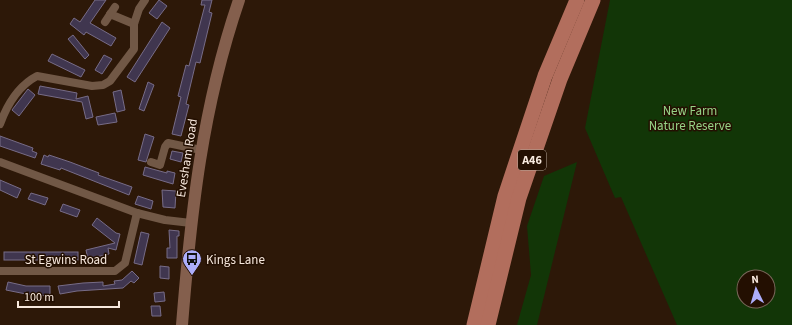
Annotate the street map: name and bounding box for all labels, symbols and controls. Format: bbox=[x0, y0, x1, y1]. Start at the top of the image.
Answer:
park label: New Farm Nature Reserve bbox=[649, 102, 731, 135]
street label: Evesham Road bbox=[172, 117, 202, 199]
road number: A46 bbox=[518, 150, 546, 170]
bus stop icon: Kings Lane bbox=[181, 248, 203, 276]
street label: St Egwins Road bbox=[25, 251, 107, 269]
place label: Kings Lane bbox=[206, 251, 265, 269]
north arrow bbox=[736, 269, 776, 309]
text: N bbox=[751, 272, 759, 287]
scale bar bbox=[18, 283, 119, 309]
text: 100 m bbox=[24, 289, 54, 306]

